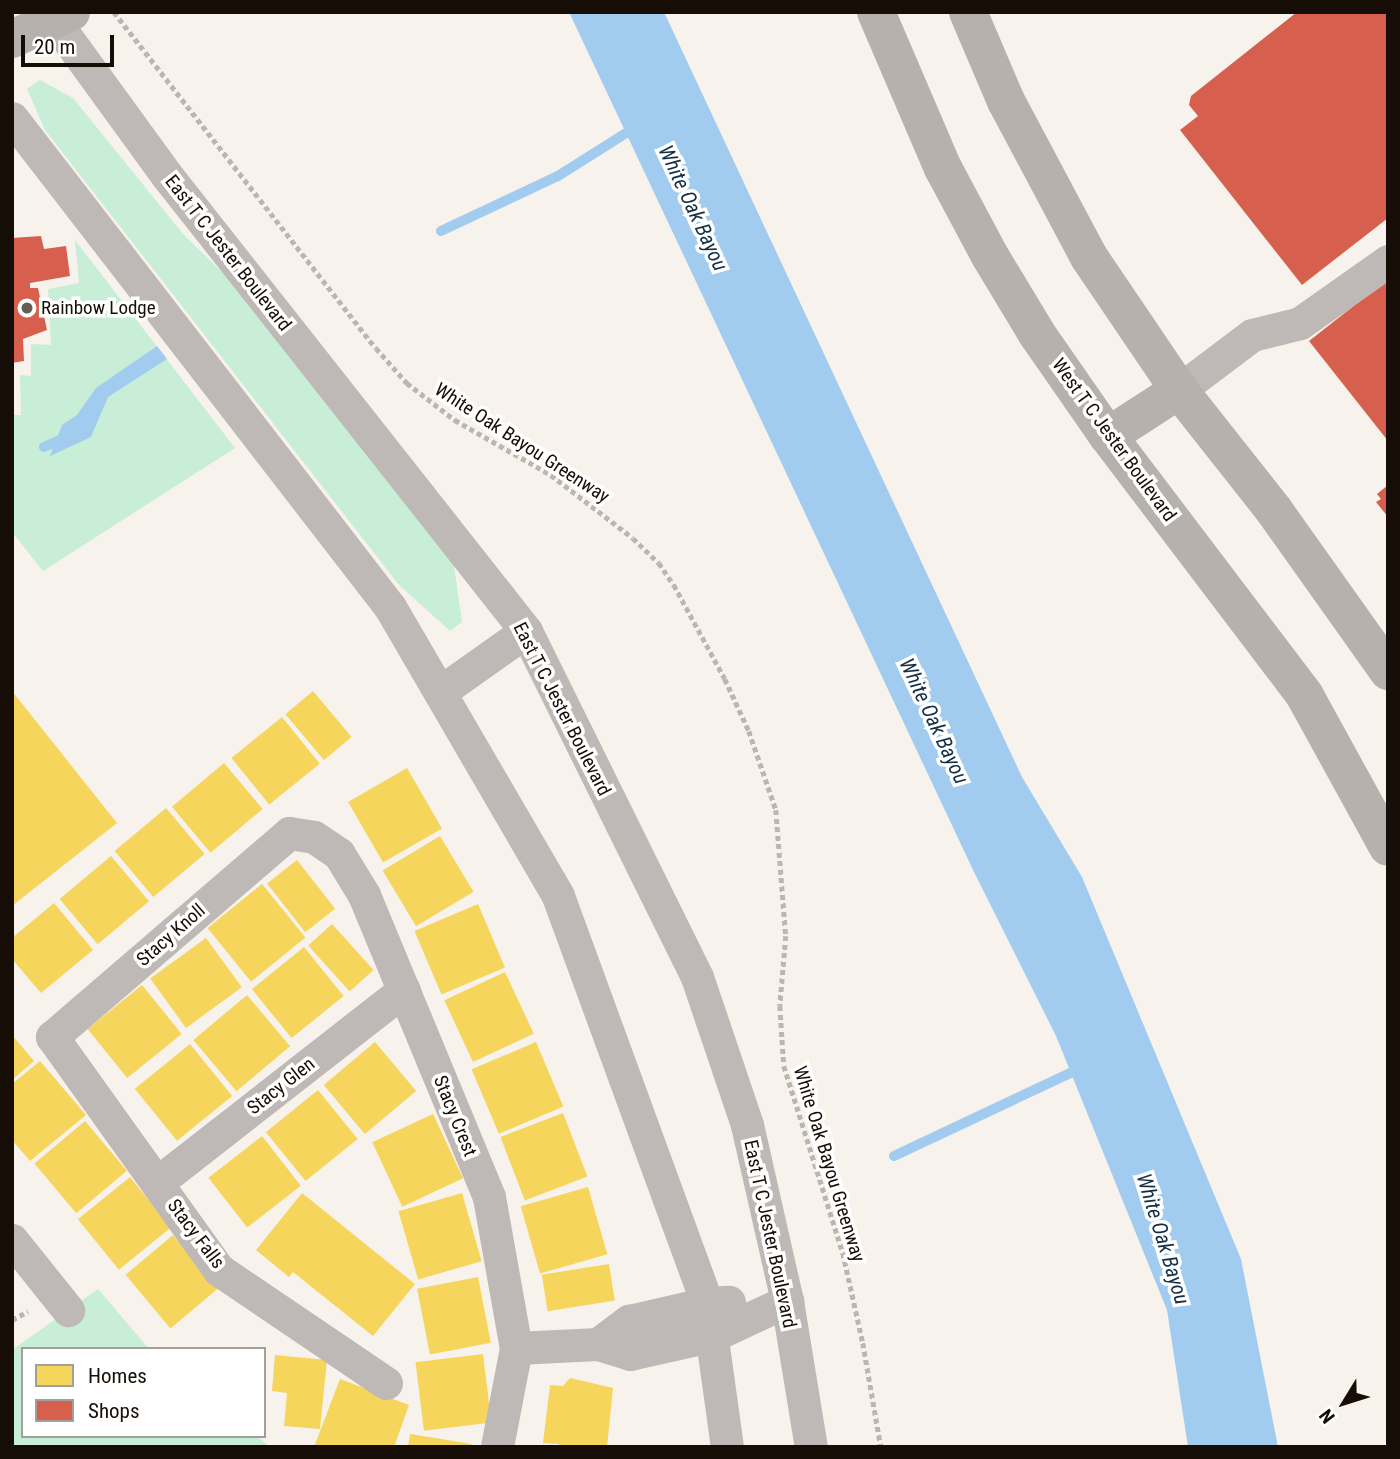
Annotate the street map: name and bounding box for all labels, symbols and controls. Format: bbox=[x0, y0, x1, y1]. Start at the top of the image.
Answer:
scale bar bbox=[24, 21, 117, 65]
text: 20 m bbox=[34, 35, 75, 59]
water label: White Oak Bayou bbox=[653, 141, 733, 275]
street label: East T C Jester Boulevard bbox=[160, 170, 296, 336]
place label: Rainbow Lodge bbox=[41, 297, 156, 319]
marker: Rainbow Lodge bbox=[19, 300, 35, 316]
street label: West T C Jester Boulevard bbox=[1047, 354, 1181, 526]
street label: White Oak Bayou Greenway bbox=[430, 378, 614, 508]
street label: East T C Jester Boulevard bbox=[508, 618, 616, 800]
water label: White Oak Bayou bbox=[894, 654, 974, 788]
street label: Stacy Knoll bbox=[132, 899, 210, 971]
street label: Stacy Glen bbox=[243, 1053, 319, 1119]
street label: White Oak Bayou Greenway bbox=[788, 1063, 870, 1265]
street label: Stacy Crest bbox=[428, 1072, 482, 1160]
street label: East T C Jester Boulevard bbox=[739, 1138, 801, 1330]
water label: White Oak Bayou bbox=[1131, 1171, 1195, 1307]
street label: Stacy Falls bbox=[163, 1195, 229, 1273]
legend bbox=[21, 1347, 266, 1438]
text: Homes bbox=[88, 1364, 147, 1388]
north arrow bbox=[1309, 1368, 1379, 1438]
text: Shops bbox=[88, 1399, 140, 1423]
text: N bbox=[1314, 1405, 1340, 1428]

